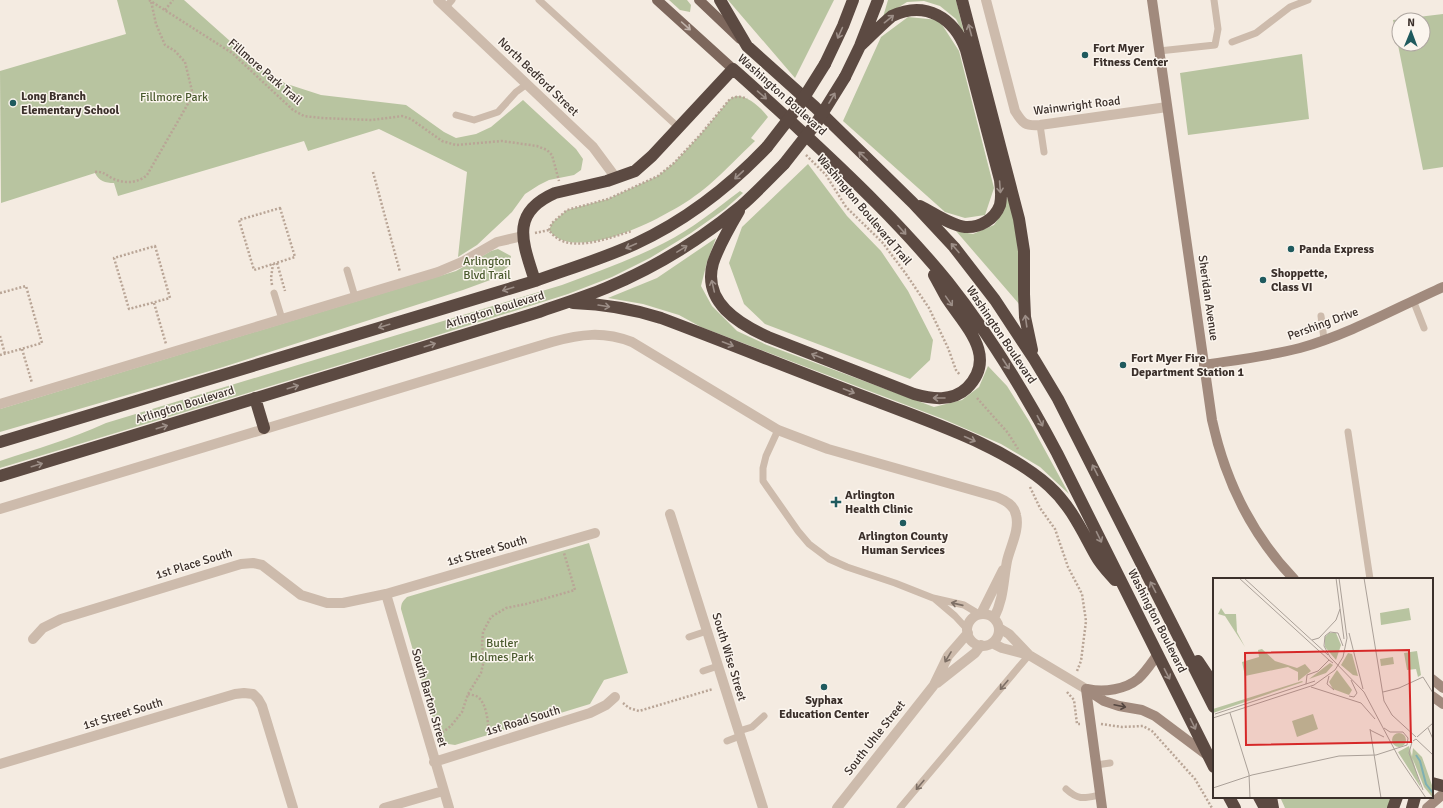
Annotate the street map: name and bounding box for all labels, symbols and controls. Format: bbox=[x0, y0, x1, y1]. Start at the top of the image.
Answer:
north arrow bbox=[1391, 12, 1431, 52]
one-way arrow bbox=[884, 15, 895, 24]
text: N bbox=[1407, 16, 1415, 29]
one-way arrow bbox=[681, 22, 691, 31]
one-way arrow bbox=[965, 24, 973, 37]
one-way arrow bbox=[836, 26, 843, 38]
street label: North Bedford Street bbox=[494, 35, 582, 119]
street label: Fillmore Park Trail bbox=[225, 36, 305, 109]
place label: Fort Myer Fitness Center bbox=[1093, 41, 1168, 70]
marker: Fort Myer Fitness Center bbox=[1080, 50, 1090, 60]
street label: Washington Boulevard bbox=[734, 51, 830, 139]
place label: Long Branch Elementary School bbox=[21, 89, 120, 118]
park label: Fillmore Park bbox=[140, 90, 208, 105]
one-way arrow bbox=[757, 90, 767, 99]
one-way arrow bbox=[828, 93, 836, 104]
street label: Wainwright Road bbox=[1033, 93, 1121, 119]
marker: Long Branch Elementary School bbox=[8, 98, 18, 108]
one-way arrow bbox=[858, 151, 868, 161]
street label: Washington Boulevard Trail bbox=[813, 152, 915, 269]
one-way arrow bbox=[734, 170, 744, 180]
one-way arrow bbox=[997, 180, 1004, 193]
one-way arrow bbox=[897, 225, 907, 235]
one-way arrow bbox=[625, 242, 637, 250]
place label: Panda Express bbox=[1299, 242, 1375, 257]
one-way arrow bbox=[950, 243, 959, 253]
one-way arrow bbox=[676, 244, 688, 252]
marker: Panda Express bbox=[1286, 244, 1296, 254]
park label: Arlington Blvd Trail bbox=[463, 254, 511, 283]
street label: Sheridan Avenue bbox=[1195, 254, 1221, 342]
place label: Shoppette, Class VI bbox=[1271, 266, 1328, 295]
marker: Shoppette, Class VI bbox=[1258, 275, 1268, 285]
one-way arrow bbox=[709, 280, 717, 293]
street label: Washington Boulevard bbox=[963, 283, 1039, 387]
one-way arrow bbox=[502, 286, 515, 293]
street label: Arlington Boulevard bbox=[444, 288, 546, 332]
one-way arrow bbox=[945, 295, 953, 306]
one-way arrow bbox=[597, 302, 610, 310]
street label: Pershing Drive bbox=[1286, 304, 1360, 344]
one-way arrow bbox=[1022, 315, 1030, 328]
one-way arrow bbox=[377, 323, 390, 330]
one-way arrow bbox=[721, 340, 733, 348]
one-way arrow bbox=[424, 341, 437, 348]
place label: Fort Myer Fire Department Station 1 bbox=[1131, 351, 1244, 380]
one-way arrow bbox=[811, 352, 823, 360]
one-way arrow bbox=[1002, 358, 1010, 369]
marker: Fort Myer Fire Department Station 1 bbox=[1118, 360, 1128, 370]
street label: Arlington Boulevard bbox=[134, 383, 236, 427]
one-way arrow bbox=[286, 383, 299, 390]
one-way arrow bbox=[843, 388, 855, 396]
one-way arrow bbox=[933, 394, 946, 402]
one-way arrow bbox=[1037, 415, 1044, 427]
one-way arrow bbox=[155, 423, 168, 430]
one-way arrow bbox=[963, 436, 975, 444]
one-way arrow bbox=[31, 461, 44, 468]
one-way arrow bbox=[1091, 465, 1098, 477]
place label: Arlington Health Clinic bbox=[845, 488, 913, 517]
marker: Arlington Health Clinic bbox=[830, 496, 842, 508]
marker: Arlington County Human Services bbox=[898, 518, 908, 528]
place label: Arlington County Human Services bbox=[858, 529, 948, 558]
one-way arrow bbox=[1096, 531, 1103, 543]
street label: 1st Street South bbox=[445, 532, 529, 570]
street label: 1st Place South bbox=[154, 545, 234, 583]
street label: Washington Boulevard bbox=[1124, 566, 1190, 676]
inset map bbox=[1213, 578, 1433, 798]
one-way arrow bbox=[1149, 581, 1156, 593]
one-way arrow bbox=[951, 599, 964, 607]
street label: South Wise Street bbox=[708, 611, 750, 703]
park label: Butler Holmes Park bbox=[470, 636, 534, 665]
street label: South Barton Street bbox=[408, 647, 450, 749]
one-way arrow bbox=[944, 651, 952, 663]
one-way arrow bbox=[1164, 667, 1172, 679]
one-way arrow bbox=[999, 680, 1008, 690]
marker: Syphax Education Center bbox=[819, 682, 829, 692]
place label: Syphax Education Center bbox=[779, 693, 869, 722]
street label: 1st Street South bbox=[81, 695, 165, 733]
street label: South Uhle Street bbox=[841, 698, 909, 778]
one-way arrow bbox=[1114, 702, 1127, 710]
street label: 1st Road South bbox=[484, 703, 562, 739]
one-way arrow bbox=[1190, 718, 1197, 730]
one-way arrow bbox=[916, 779, 925, 790]

